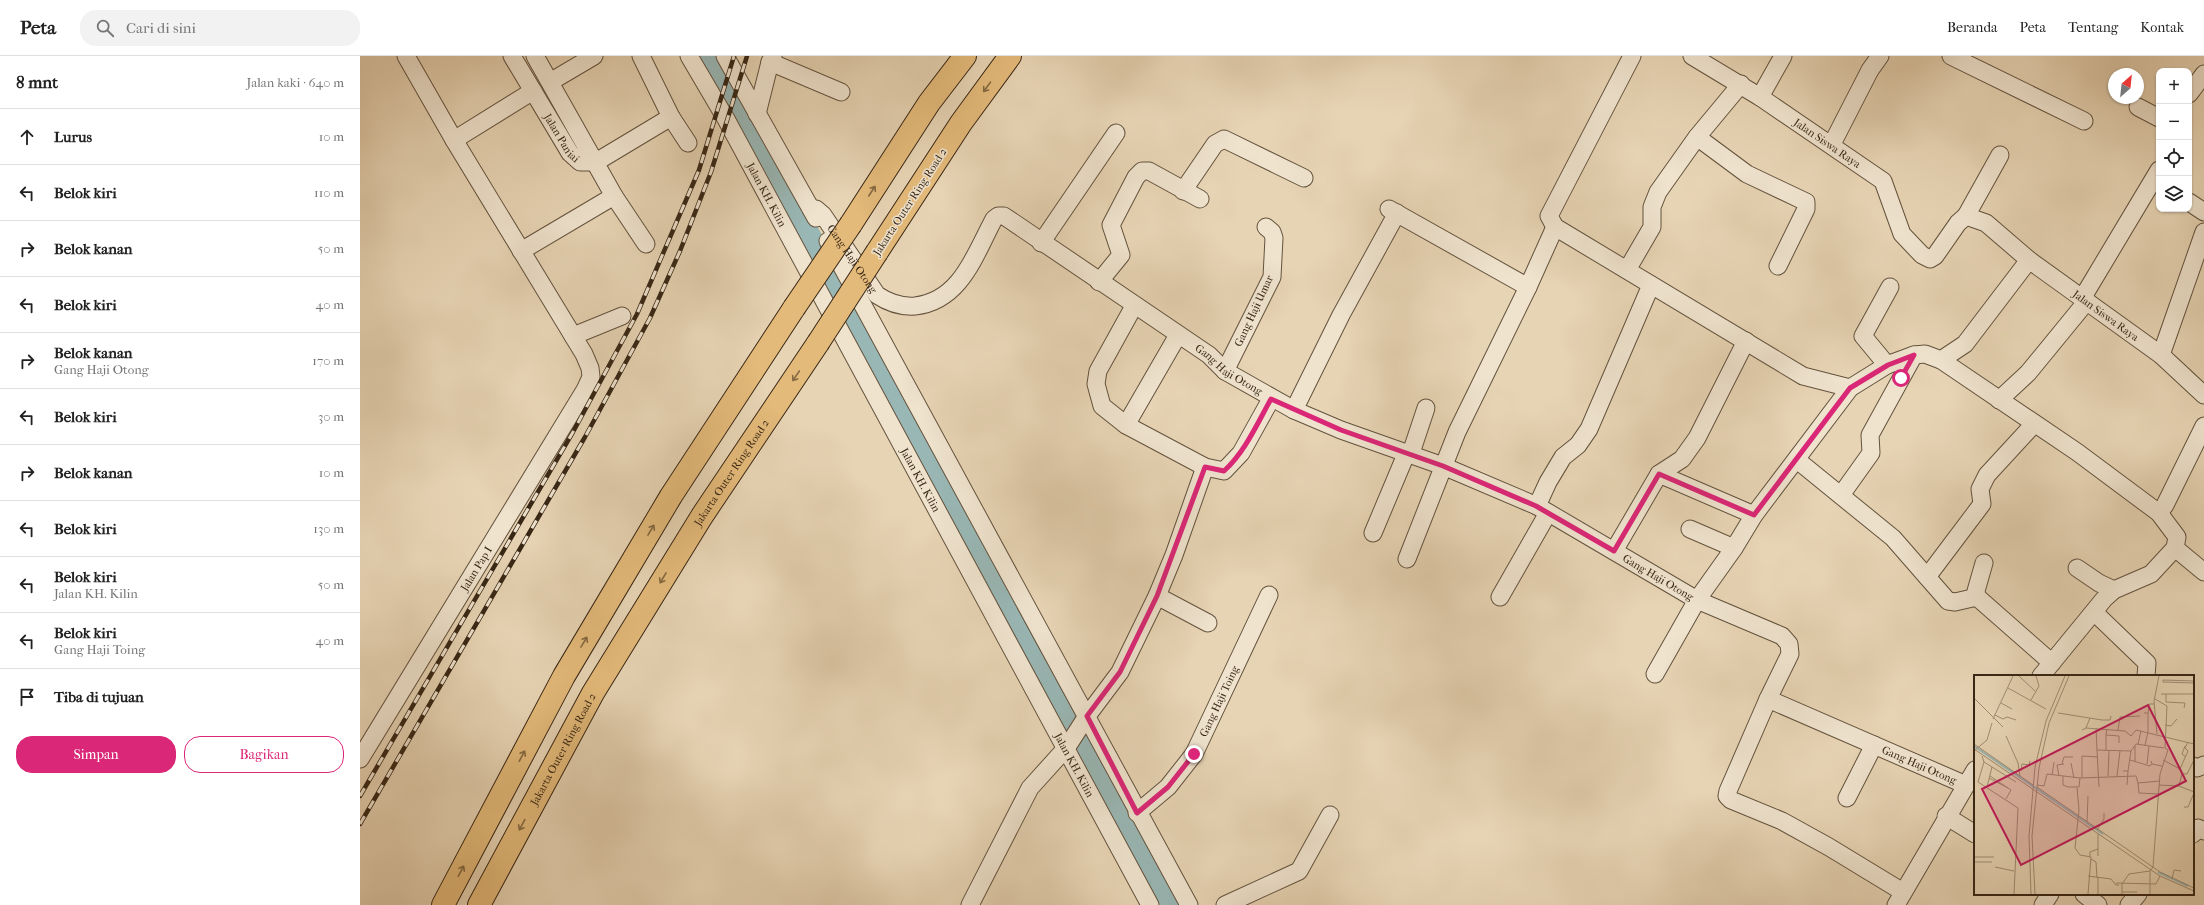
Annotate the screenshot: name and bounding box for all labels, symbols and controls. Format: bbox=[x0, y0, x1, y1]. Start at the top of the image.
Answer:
search box bbox=[80, 10, 360, 46]
text: Peta bbox=[20, 17, 56, 39]
icon: search bbox=[94, 17, 116, 39]
text: Cari di sini bbox=[126, 19, 196, 37]
text: Beranda bbox=[1947, 19, 1998, 36]
text: Peta bbox=[2020, 19, 2046, 36]
text: Tentang bbox=[2068, 19, 2118, 36]
text: Kontak bbox=[2140, 19, 2184, 36]
north arrow bbox=[2108, 68, 2144, 104]
map controls bbox=[2156, 68, 2192, 212]
button: + bbox=[2156, 68, 2192, 104]
text: 8 mnt bbox=[16, 72, 58, 92]
text: Jalan kaki · 640 m bbox=[247, 75, 344, 90]
one-way arrow bbox=[983, 82, 991, 93]
button: − bbox=[2156, 104, 2192, 140]
street label: Jalan Paniai bbox=[541, 110, 583, 166]
street label: Jalan Siswa Raya bbox=[1791, 115, 1864, 171]
icon: ahead bbox=[16, 126, 38, 148]
text: Lurus bbox=[54, 128, 92, 146]
text: 10 m bbox=[319, 129, 344, 144]
button: locate bbox=[2156, 140, 2192, 176]
street label: Jakarta Outer Ring Road 2 bbox=[870, 146, 950, 259]
street label: Jalan KH. Kilin bbox=[744, 159, 790, 230]
button: layers bbox=[2156, 176, 2192, 212]
icon: left bbox=[16, 182, 38, 204]
text: Belok kiri bbox=[54, 184, 117, 202]
text: 110 m bbox=[314, 185, 344, 200]
one-way arrow bbox=[868, 186, 876, 197]
street label: Gang Haji Otong bbox=[825, 222, 880, 296]
icon: right bbox=[16, 238, 38, 260]
text: Belok kanan bbox=[54, 240, 133, 258]
text: 50 m bbox=[318, 241, 344, 256]
street label: Gang Haji Umar bbox=[1232, 273, 1276, 349]
street label: Jalan Siswa Raya bbox=[2070, 287, 2142, 344]
icon: left bbox=[16, 294, 38, 316]
text: Belok kiri bbox=[54, 296, 117, 314]
text: 40 m bbox=[316, 297, 344, 312]
street label: Gang Haji Otong bbox=[1193, 341, 1265, 398]
text: Belok kanan bbox=[54, 344, 133, 362]
icon: right bbox=[16, 350, 38, 372]
text: 170 m bbox=[312, 353, 344, 368]
text: Gang Haji Otong bbox=[54, 362, 149, 377]
route start bbox=[1892, 369, 1910, 387]
one-way arrow bbox=[792, 370, 800, 381]
icon: left bbox=[16, 406, 38, 428]
text: Belok kiri bbox=[54, 408, 117, 426]
text: 30 m bbox=[318, 409, 344, 424]
street label: Jakarta Outer Ring Road 2 bbox=[690, 416, 772, 529]
street label: Jalan KH. Kilin bbox=[898, 445, 943, 515]
icon: right bbox=[16, 462, 38, 484]
text: Belok kanan bbox=[54, 464, 133, 482]
text: 10 m bbox=[319, 465, 344, 480]
icon: left bbox=[16, 518, 38, 540]
text: Belok kiri bbox=[54, 520, 117, 538]
text: 130 m bbox=[313, 521, 344, 536]
one-way arrow bbox=[647, 525, 655, 536]
street label: Jalan Pap I bbox=[457, 543, 495, 594]
street label: Gang Haji Otong bbox=[1620, 551, 1696, 603]
text: Belok kiri bbox=[54, 568, 117, 586]
one-way arrow bbox=[659, 572, 667, 584]
icon: left bbox=[16, 574, 38, 596]
text: 50 m bbox=[318, 577, 344, 592]
text: Jalan KH. Kilin bbox=[54, 586, 138, 601]
text: Belok kiri bbox=[54, 624, 117, 642]
icon: left bbox=[16, 630, 38, 652]
text: 40 m bbox=[316, 633, 344, 648]
one-way arrow bbox=[581, 636, 589, 648]
text: Gang Haji Toing bbox=[54, 642, 145, 657]
street label: Gang Haji Toing bbox=[1197, 663, 1241, 739]
inset map bbox=[1974, 675, 2194, 895]
icon: arrive bbox=[16, 686, 38, 708]
text: Tiba di tujuan bbox=[54, 688, 144, 706]
street label: Jakarta Outer Ring Road 2 bbox=[527, 690, 598, 808]
street label: Jalan KH. Kilin bbox=[1051, 730, 1097, 800]
button: Simpan bbox=[16, 736, 176, 773]
button: Bagikan bbox=[184, 736, 344, 773]
street label: Gang Haji Otong bbox=[1880, 743, 1959, 787]
route end bbox=[1185, 745, 1203, 763]
one-way arrow bbox=[519, 750, 526, 762]
one-way arrow bbox=[518, 818, 526, 830]
one-way arrow bbox=[458, 865, 465, 877]

